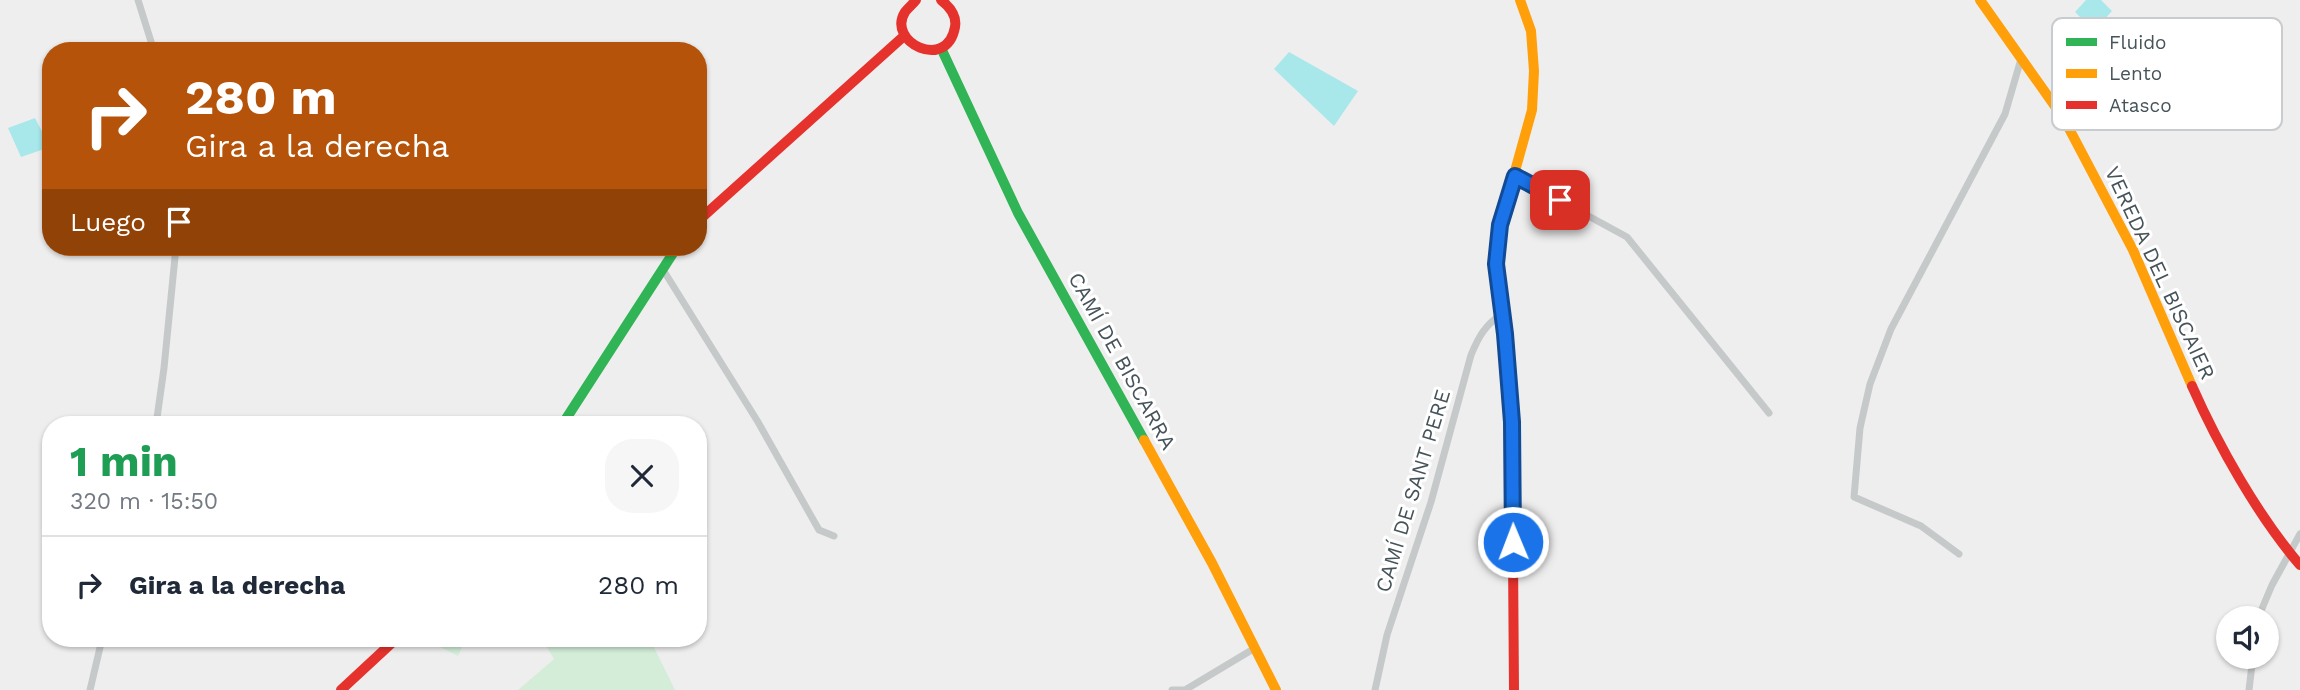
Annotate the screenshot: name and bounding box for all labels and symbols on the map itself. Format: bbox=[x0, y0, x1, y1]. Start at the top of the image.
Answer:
legend bbox=[2052, 18, 2282, 130]
text: Fluido bbox=[2109, 31, 2167, 54]
text: Lento bbox=[2109, 62, 2162, 85]
text: Atasco bbox=[2109, 94, 2172, 117]
street label: VEREDA DEL BISCAIER bbox=[2100, 162, 2221, 383]
pin bbox=[1530, 170, 1590, 230]
street label: CAMÍ DE BISCARRA bbox=[1063, 268, 1182, 454]
street label: CAMÍ DE SANT PERE bbox=[1370, 386, 1455, 595]
position arrow bbox=[1476, 505, 1550, 579]

